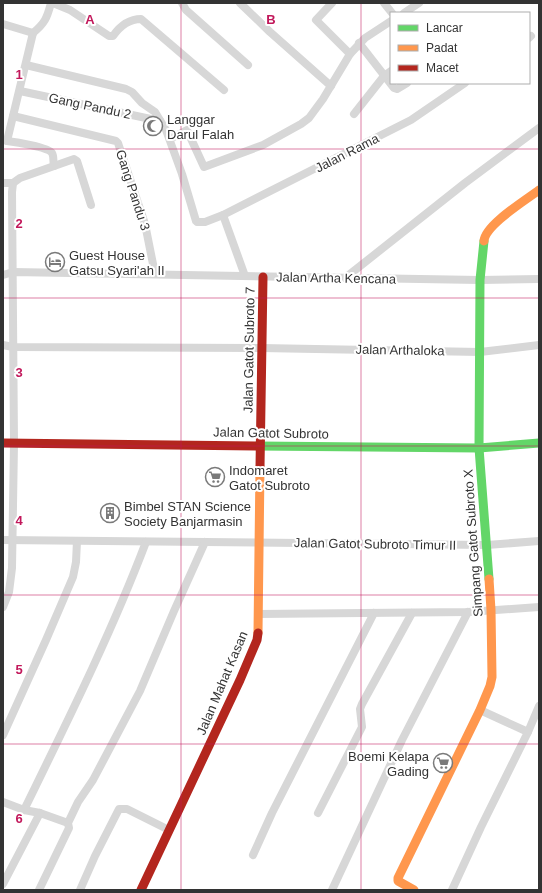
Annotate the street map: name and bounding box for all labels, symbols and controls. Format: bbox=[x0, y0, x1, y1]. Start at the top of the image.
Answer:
text: A bbox=[85, 12, 95, 27]
text: B bbox=[266, 12, 276, 27]
legend bbox=[390, 12, 530, 84]
text: Lancar bbox=[426, 21, 463, 35]
text: Padat bbox=[426, 41, 458, 55]
text: Macet bbox=[426, 61, 459, 75]
text: 1 bbox=[15, 67, 23, 82]
street label: Gang Pandu 2 bbox=[47, 90, 133, 122]
place label: Langgar Darul Falah bbox=[167, 112, 234, 142]
mosque icon: Langgar Darul Falah bbox=[142, 115, 164, 137]
street label: Jalan Rama bbox=[313, 130, 382, 175]
street label: Gang Pandu 3 bbox=[113, 148, 153, 232]
text: 2 bbox=[15, 216, 23, 231]
place label: Guest House Gatsu Syari'ah II bbox=[69, 248, 165, 278]
hotel icon: Guest House Gatsu Syari'ah II bbox=[44, 251, 66, 273]
street label: Jalan Artha Kencana bbox=[276, 269, 397, 287]
street label: Jalan Gatot Subroto 7 bbox=[240, 287, 258, 413]
street label: Jalan Arthaloka bbox=[355, 342, 445, 358]
text: 3 bbox=[15, 365, 23, 380]
street label: Jalan Gatot Subroto bbox=[213, 424, 329, 442]
place label: Indomaret Gatot Subroto bbox=[229, 463, 310, 493]
supermarket icon: Indomaret Gatot Subroto bbox=[204, 466, 226, 488]
street label: Simpang Gatot Subroto X bbox=[460, 468, 486, 617]
place label: Bimbel STAN Science Society Banjarmasin bbox=[124, 499, 251, 529]
building icon: Bimbel STAN Science Society Banjarmasin bbox=[99, 502, 121, 524]
text: 4 bbox=[15, 513, 23, 528]
street label: Jalan Gatot Subroto Timur II bbox=[294, 535, 456, 553]
street label: Jalan Mahat Kasan bbox=[193, 629, 251, 737]
text: 5 bbox=[15, 662, 23, 677]
place label: Boemi Kelapa Gading bbox=[348, 749, 430, 779]
supermarket icon: Boemi Kelapa Gading bbox=[432, 752, 454, 774]
text: 6 bbox=[15, 811, 23, 826]

